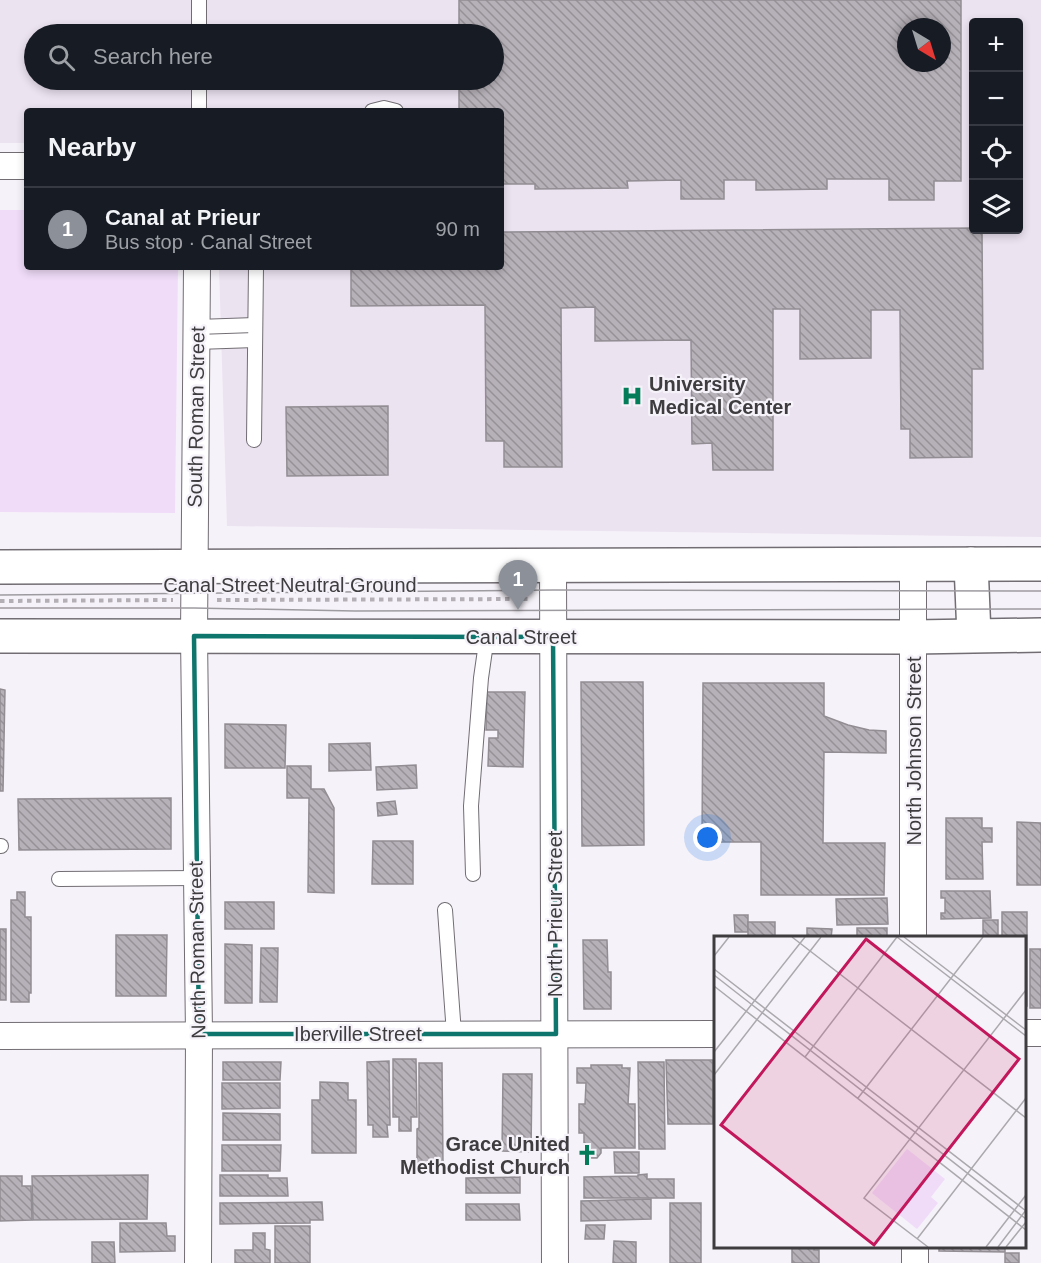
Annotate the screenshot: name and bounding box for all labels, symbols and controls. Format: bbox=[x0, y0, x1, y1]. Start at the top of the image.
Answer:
north arrow bbox=[897, 18, 951, 72]
map controls bbox=[969, 18, 1023, 234]
button: + bbox=[969, 18, 1023, 72]
search box bbox=[24, 24, 504, 90]
icon: search bbox=[45, 41, 78, 74]
text: Search here bbox=[93, 44, 213, 69]
button: − bbox=[969, 72, 1023, 126]
button: locate bbox=[969, 126, 1023, 180]
text: Nearby bbox=[48, 132, 136, 162]
button: layers bbox=[969, 180, 1023, 234]
text: Canal at Prieur bbox=[105, 205, 260, 230]
text: 1 bbox=[62, 218, 73, 240]
text: 90 m bbox=[436, 218, 480, 240]
text: Bus stop · Canal Street bbox=[105, 231, 312, 253]
street label: South Roman Street bbox=[183, 326, 209, 508]
place label: University Medical Center bbox=[649, 373, 791, 418]
hospital icon: University Medical Center bbox=[620, 384, 644, 408]
pin: 1 bbox=[498, 560, 538, 610]
street label: Canal Street Neutral Ground bbox=[163, 574, 417, 596]
street label: Canal Street bbox=[465, 626, 577, 648]
street label: North Johnson Street bbox=[903, 656, 925, 846]
your location bbox=[693, 823, 722, 852]
street label: North Prieur Street bbox=[544, 830, 566, 997]
street label: North Roman Street bbox=[184, 860, 210, 1039]
inset map bbox=[714, 936, 1026, 1248]
street label: Iberville Street bbox=[294, 1023, 422, 1045]
place label: Grace United Methodist Church bbox=[400, 1133, 570, 1178]
church icon: Grace United Methodist Church bbox=[575, 1143, 599, 1167]

